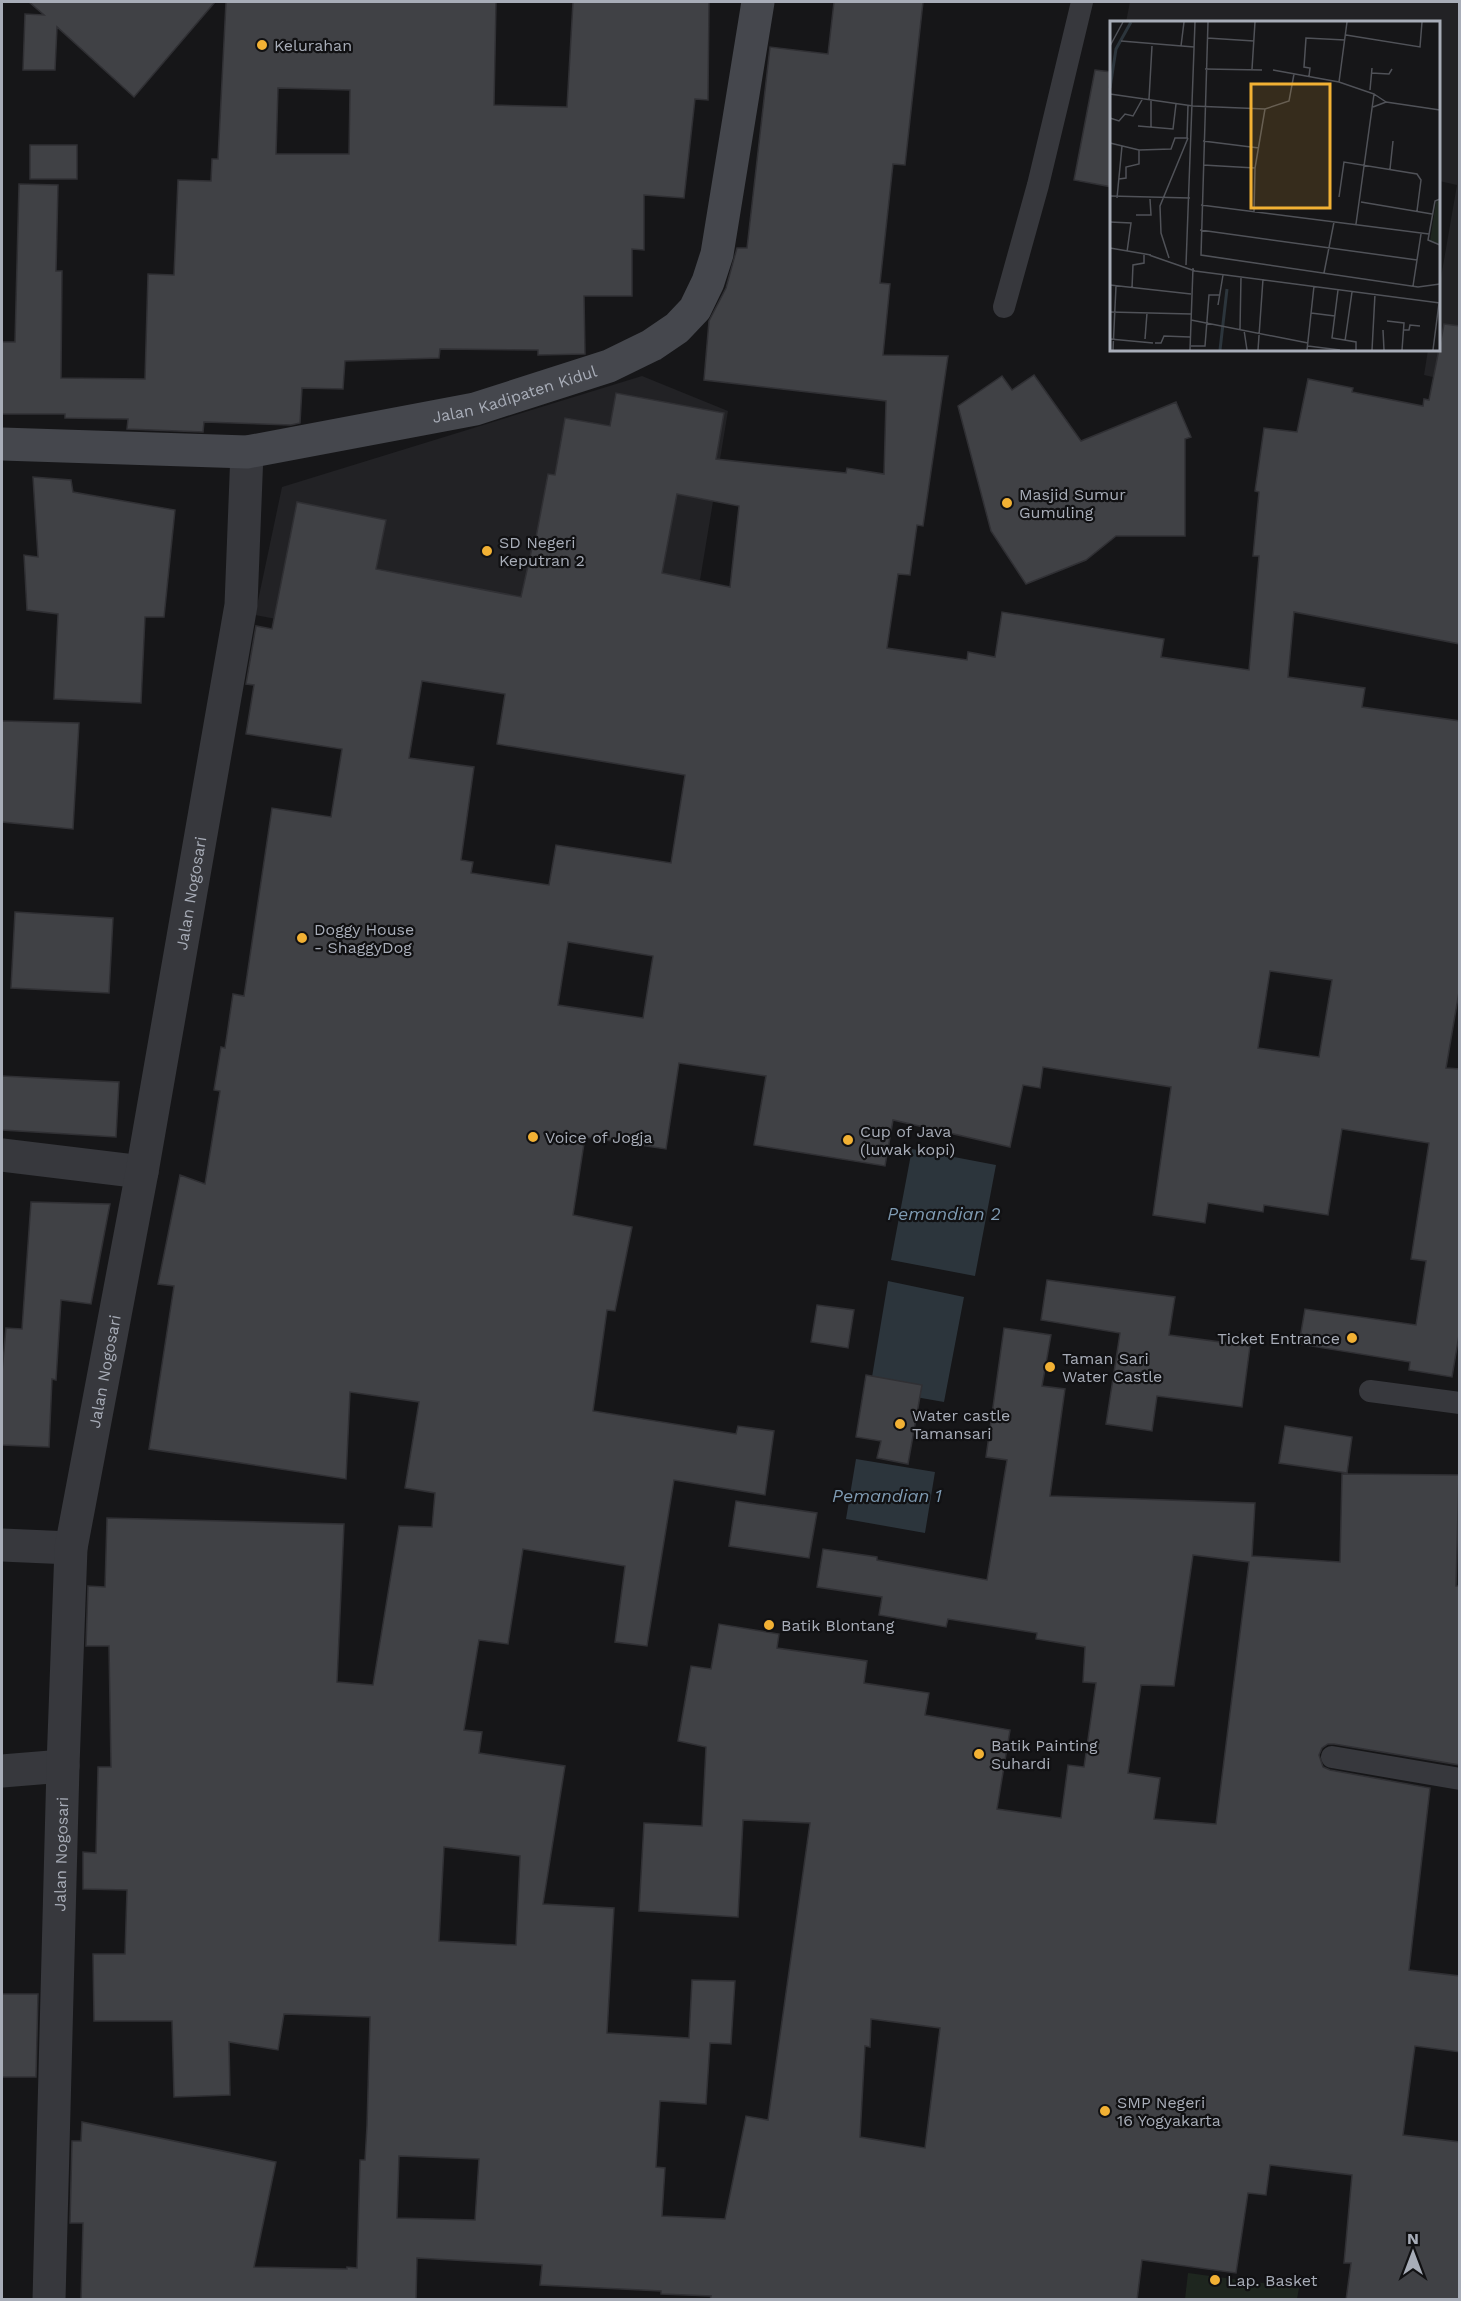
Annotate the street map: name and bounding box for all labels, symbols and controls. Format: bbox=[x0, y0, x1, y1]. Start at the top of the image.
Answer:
inset map bbox=[1110, 21, 1440, 351]
place label: Kelurahan bbox=[274, 36, 352, 55]
marker: Kelurahan bbox=[255, 38, 269, 52]
street label: Jalan Kadipaten Kidul bbox=[431, 361, 599, 426]
place label: Masjid Sumur Gumuling bbox=[1019, 485, 1126, 522]
marker: Masjid Sumur Gumuling bbox=[1000, 496, 1014, 510]
place label: SD Negeri Keputran 2 bbox=[499, 533, 585, 570]
marker: SD Negeri Keputran 2 bbox=[480, 544, 494, 558]
street label: Jalan Nogosari bbox=[171, 835, 210, 951]
place label: Doggy House - ShaggyDog bbox=[314, 920, 414, 957]
marker: Doggy House - ShaggyDog bbox=[295, 931, 309, 945]
place label: Cup of Java (luwak kopi) bbox=[860, 1122, 955, 1159]
place label: Voice of Jogja bbox=[545, 1128, 653, 1147]
marker: Voice of Jogja bbox=[526, 1130, 540, 1144]
marker: Cup of Java (luwak kopi) bbox=[841, 1133, 855, 1147]
water label: Pemandian 2 bbox=[887, 1203, 1001, 1224]
street label: Jalan Nogosari bbox=[84, 1313, 124, 1430]
place label: Ticket Entrance bbox=[1217, 1329, 1340, 1348]
marker: Ticket Entrance bbox=[1345, 1331, 1359, 1345]
place label: Taman Sari Water Castle bbox=[1062, 1349, 1162, 1386]
marker: Taman Sari Water Castle bbox=[1043, 1360, 1057, 1374]
place label: Water castle Tamansari bbox=[912, 1406, 1010, 1443]
marker: Water castle Tamansari bbox=[893, 1417, 907, 1431]
water label: Pemandian 1 bbox=[832, 1485, 942, 1506]
place label: Batik Blontang bbox=[781, 1616, 895, 1635]
marker: Batik Blontang bbox=[762, 1618, 776, 1632]
place label: Batik Painting Suhardi bbox=[991, 1736, 1098, 1773]
marker: Batik Painting Suhardi bbox=[972, 1747, 986, 1761]
street label: Jalan Nogosari bbox=[50, 1797, 72, 1912]
place label: SMP Negeri 16 Yogyakarta bbox=[1117, 2093, 1221, 2130]
marker: SMP Negeri 16 Yogyakarta bbox=[1098, 2104, 1112, 2118]
north arrow bbox=[1383, 2223, 1443, 2283]
text: N bbox=[1407, 2229, 1419, 2248]
place label: Lap. Basket bbox=[1227, 2271, 1318, 2290]
marker: Lap. Basket bbox=[1208, 2273, 1222, 2287]

